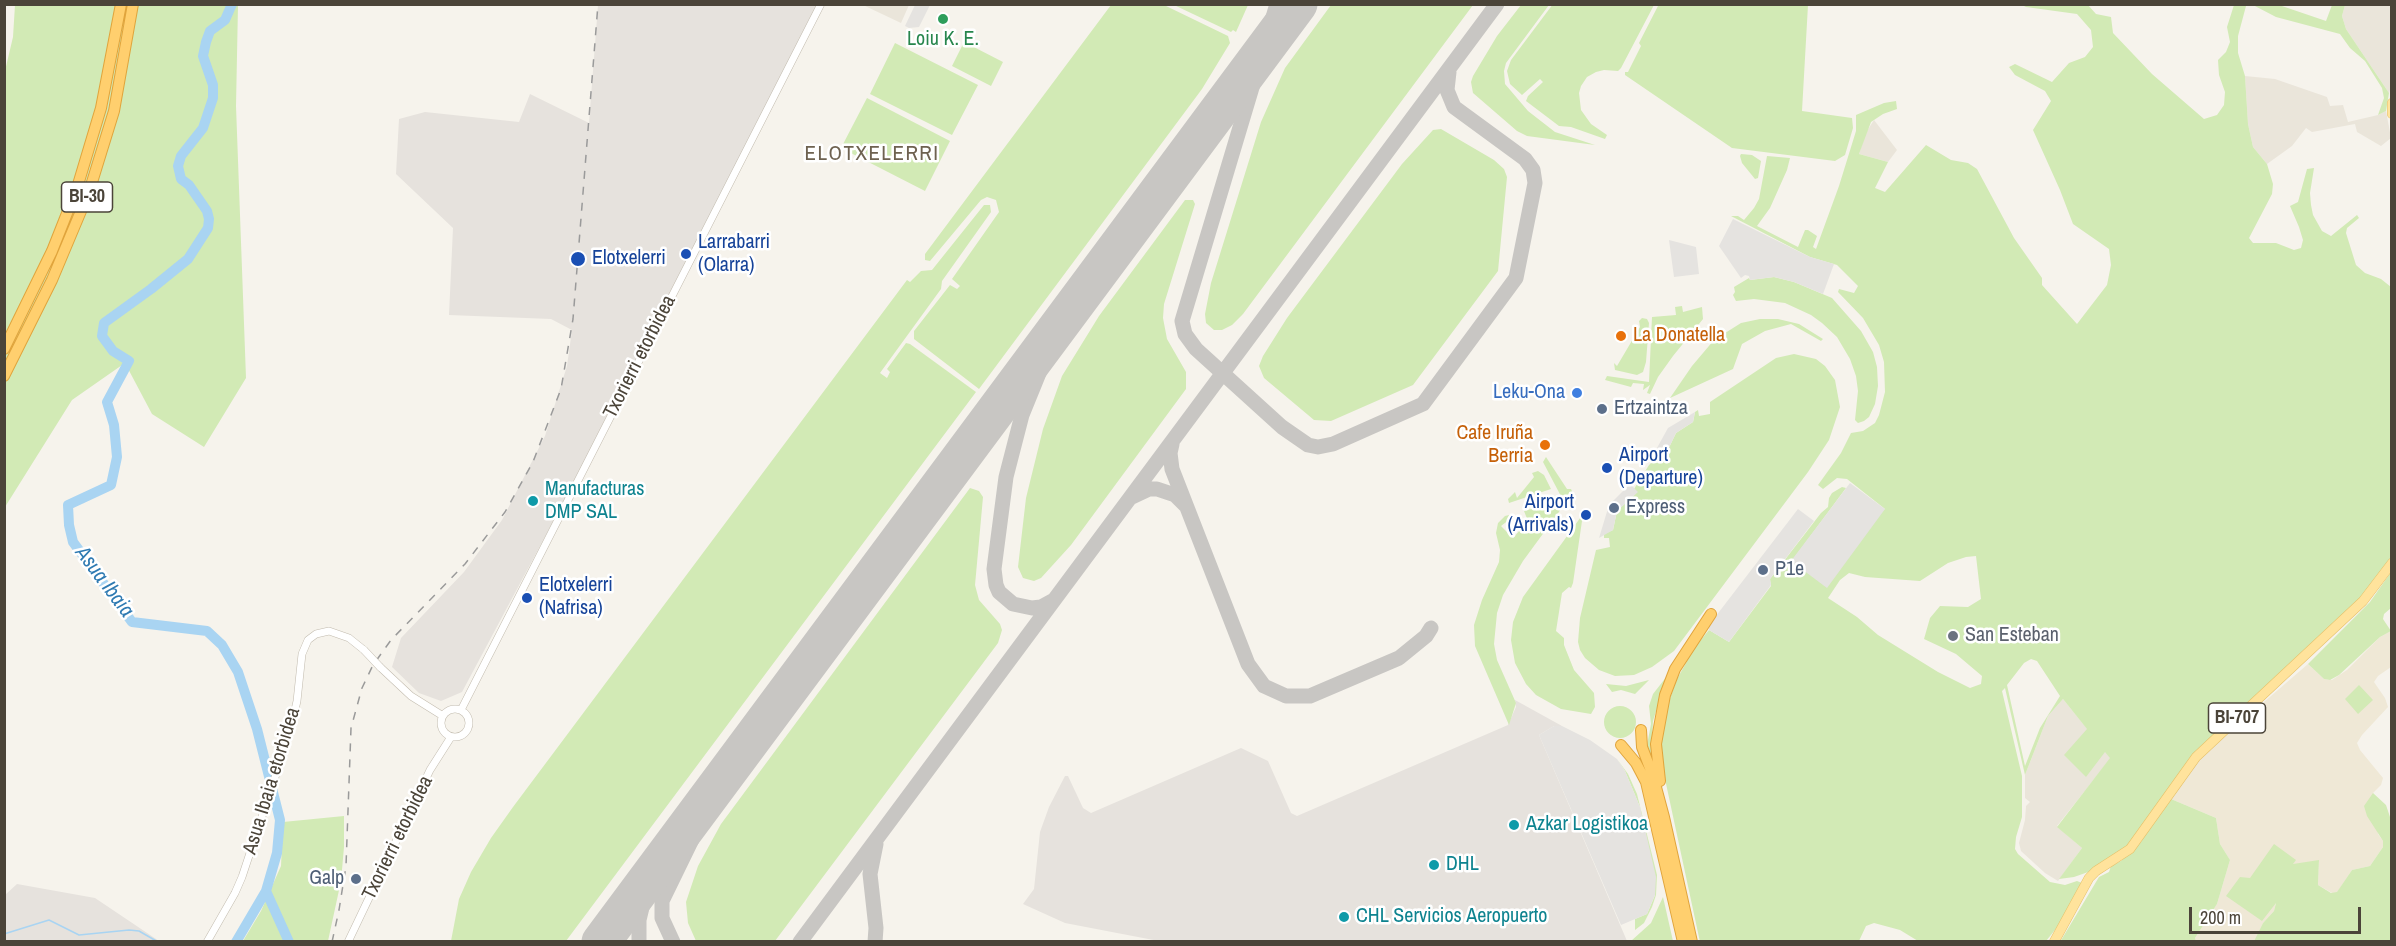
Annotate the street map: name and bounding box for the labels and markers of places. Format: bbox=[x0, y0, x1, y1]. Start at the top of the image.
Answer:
marker: Loiu K. E. bbox=[936, 12, 950, 26]
place label: Loiu K. E. bbox=[907, 28, 979, 52]
place label: Larrabarri (Olarra) bbox=[698, 231, 770, 278]
place label: Elotxelerri bbox=[592, 247, 666, 271]
marker: Larrabarri (Olarra) bbox=[679, 247, 693, 261]
marker: Elotxelerri bbox=[569, 250, 587, 268]
place label: La Donatella bbox=[1633, 324, 1725, 348]
marker: La Donatella bbox=[1614, 329, 1628, 343]
place label: Leku-Ona bbox=[1493, 381, 1565, 405]
marker: Leku-Ona bbox=[1570, 386, 1584, 400]
place label: Ertzaintza bbox=[1614, 397, 1688, 421]
marker: Ertzaintza bbox=[1595, 402, 1609, 416]
place label: Cafe Iruña Berria bbox=[1456, 422, 1533, 469]
marker: Cafe Iruña Berria bbox=[1538, 438, 1552, 452]
place label: Airport (Departure) bbox=[1619, 444, 1703, 491]
marker: Airport (Departure) bbox=[1600, 461, 1614, 475]
place label: Manufacturas DMP SAL bbox=[545, 478, 644, 525]
place label: Airport (Arrivals) bbox=[1508, 491, 1574, 538]
marker: Manufacturas DMP SAL bbox=[526, 494, 540, 508]
place label: Express bbox=[1626, 496, 1685, 520]
marker: Express bbox=[1607, 501, 1621, 515]
marker: Airport (Arrivals) bbox=[1579, 508, 1593, 522]
place label: P1e bbox=[1775, 558, 1804, 582]
marker: P1e bbox=[1756, 563, 1770, 577]
place label: Elotxelerri (Nafrisa) bbox=[539, 574, 613, 621]
marker: Elotxelerri (Nafrisa) bbox=[520, 591, 534, 605]
place label: San Esteban bbox=[1965, 624, 2059, 648]
marker: San Esteban bbox=[1946, 629, 1960, 643]
place label: Azkar Logistikoa bbox=[1526, 813, 1648, 837]
marker: Azkar Logistikoa bbox=[1507, 818, 1521, 832]
place label: DHL bbox=[1446, 853, 1479, 877]
marker: DHL bbox=[1427, 858, 1441, 872]
place label: Galp bbox=[309, 867, 344, 891]
marker: Galp bbox=[349, 872, 363, 886]
place label: CHL Servicios Aeropuerto bbox=[1356, 905, 1547, 929]
marker: CHL Servicios Aeropuerto bbox=[1337, 910, 1351, 924]

